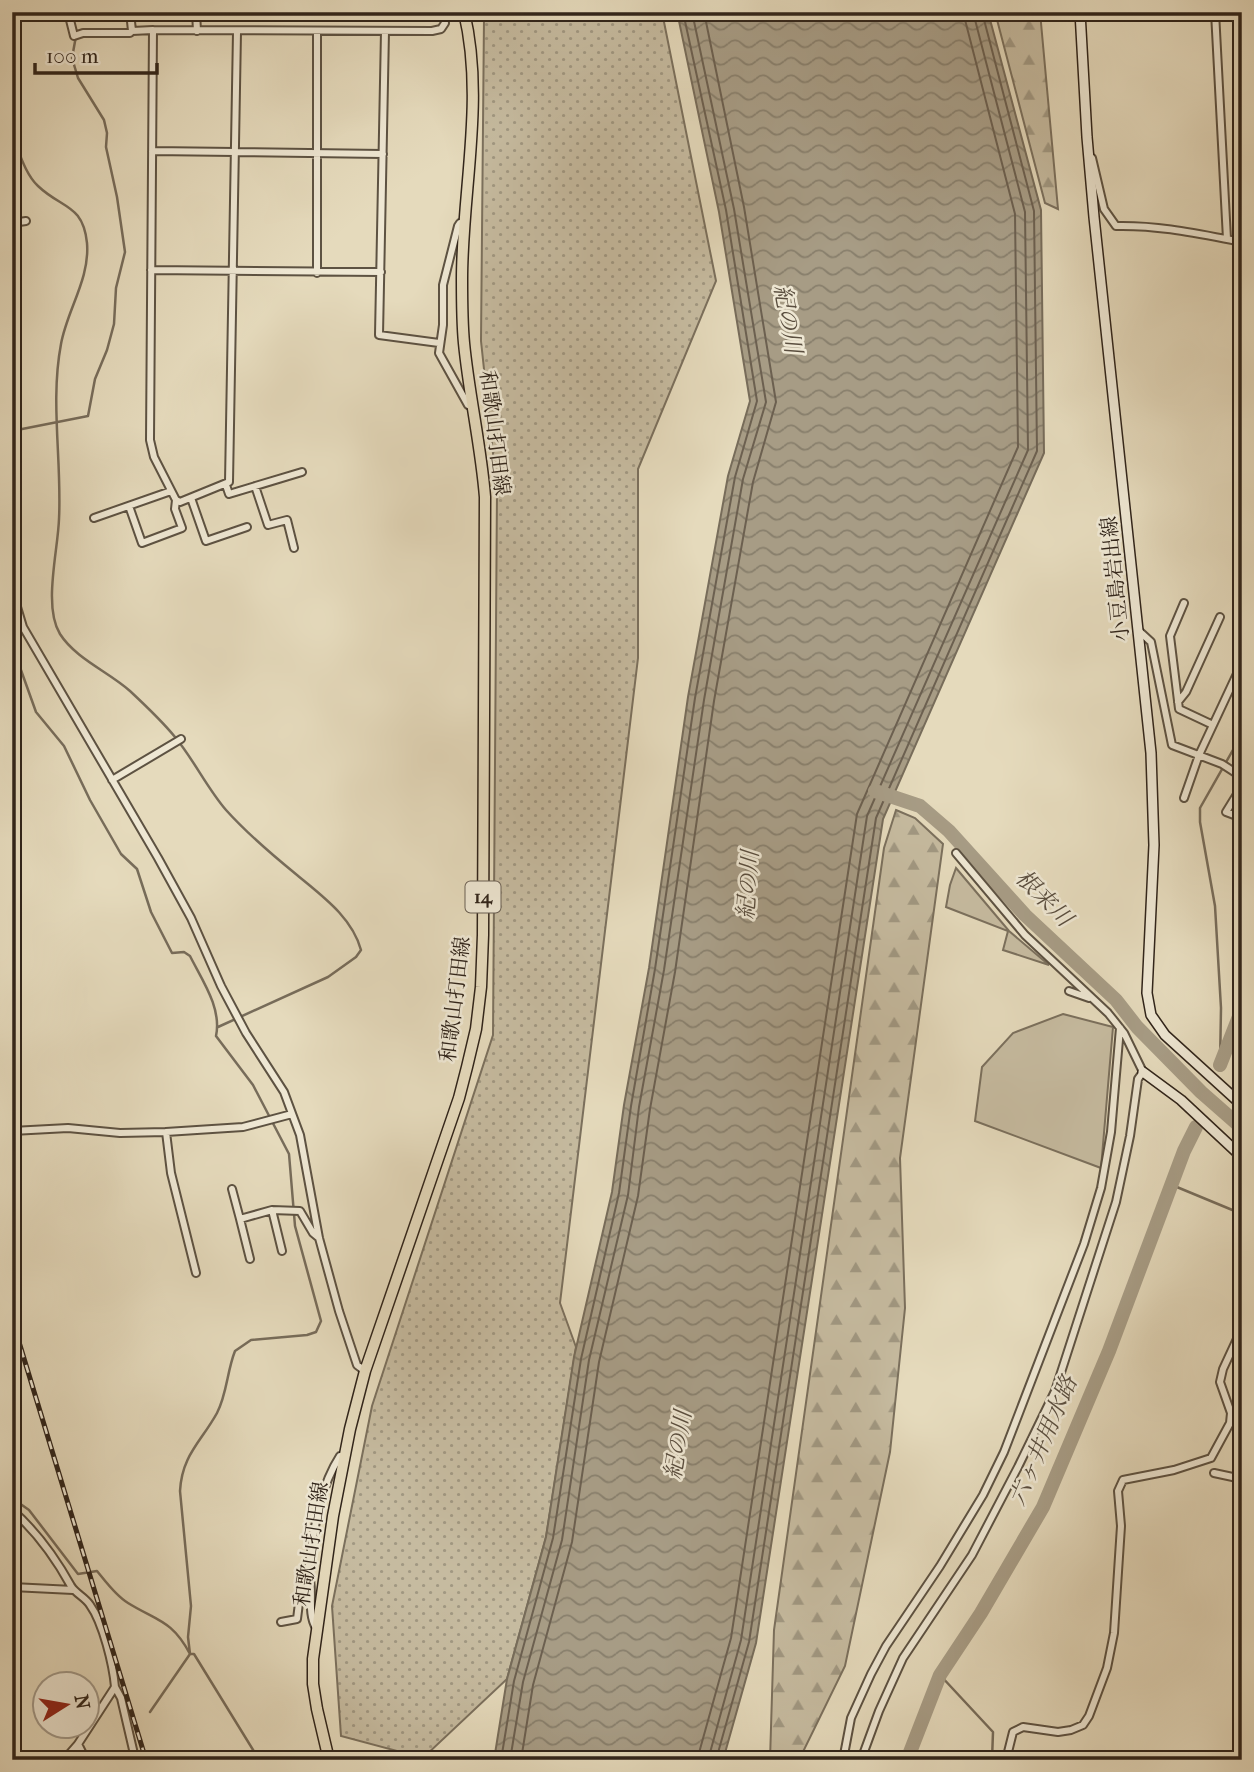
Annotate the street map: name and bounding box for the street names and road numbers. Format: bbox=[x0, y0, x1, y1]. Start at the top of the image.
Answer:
street label: 和歌山打田線 bbox=[475, 369, 515, 497]
street label: 小豆島岩出線 bbox=[1096, 515, 1134, 643]
road number: 14 bbox=[466, 882, 500, 912]
street label: 和歌山打田線 bbox=[435, 935, 475, 1063]
street label: 和歌山打田線 bbox=[289, 1480, 333, 1608]

